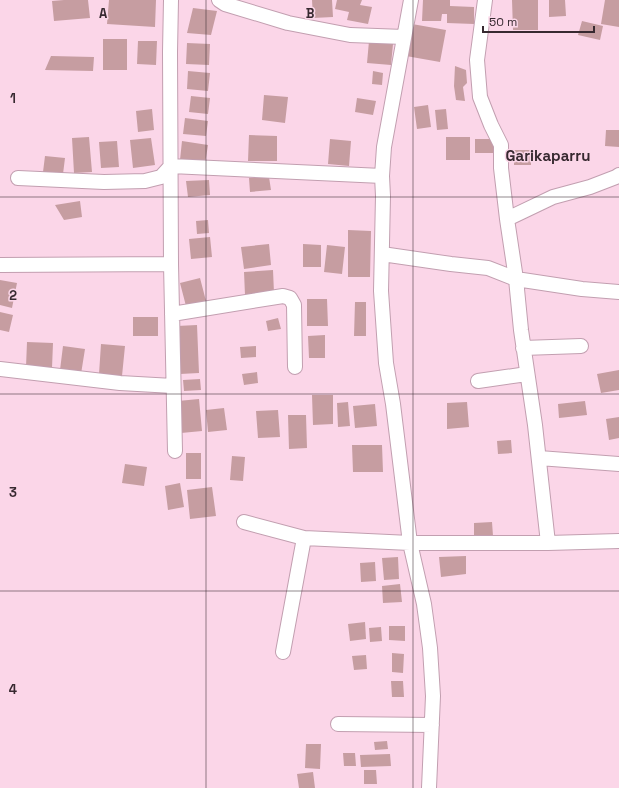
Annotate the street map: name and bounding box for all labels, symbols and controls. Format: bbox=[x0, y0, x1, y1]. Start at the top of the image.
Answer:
text: A bbox=[99, 5, 108, 22]
text: B bbox=[306, 5, 315, 22]
scale bar bbox=[483, 8, 594, 34]
text: 50 m bbox=[489, 14, 517, 30]
text: 1 bbox=[10, 90, 16, 107]
district label: Garikaparru bbox=[506, 146, 590, 165]
text: 2 bbox=[9, 287, 17, 304]
text: 3 bbox=[9, 484, 17, 501]
text: 4 bbox=[9, 681, 17, 698]

